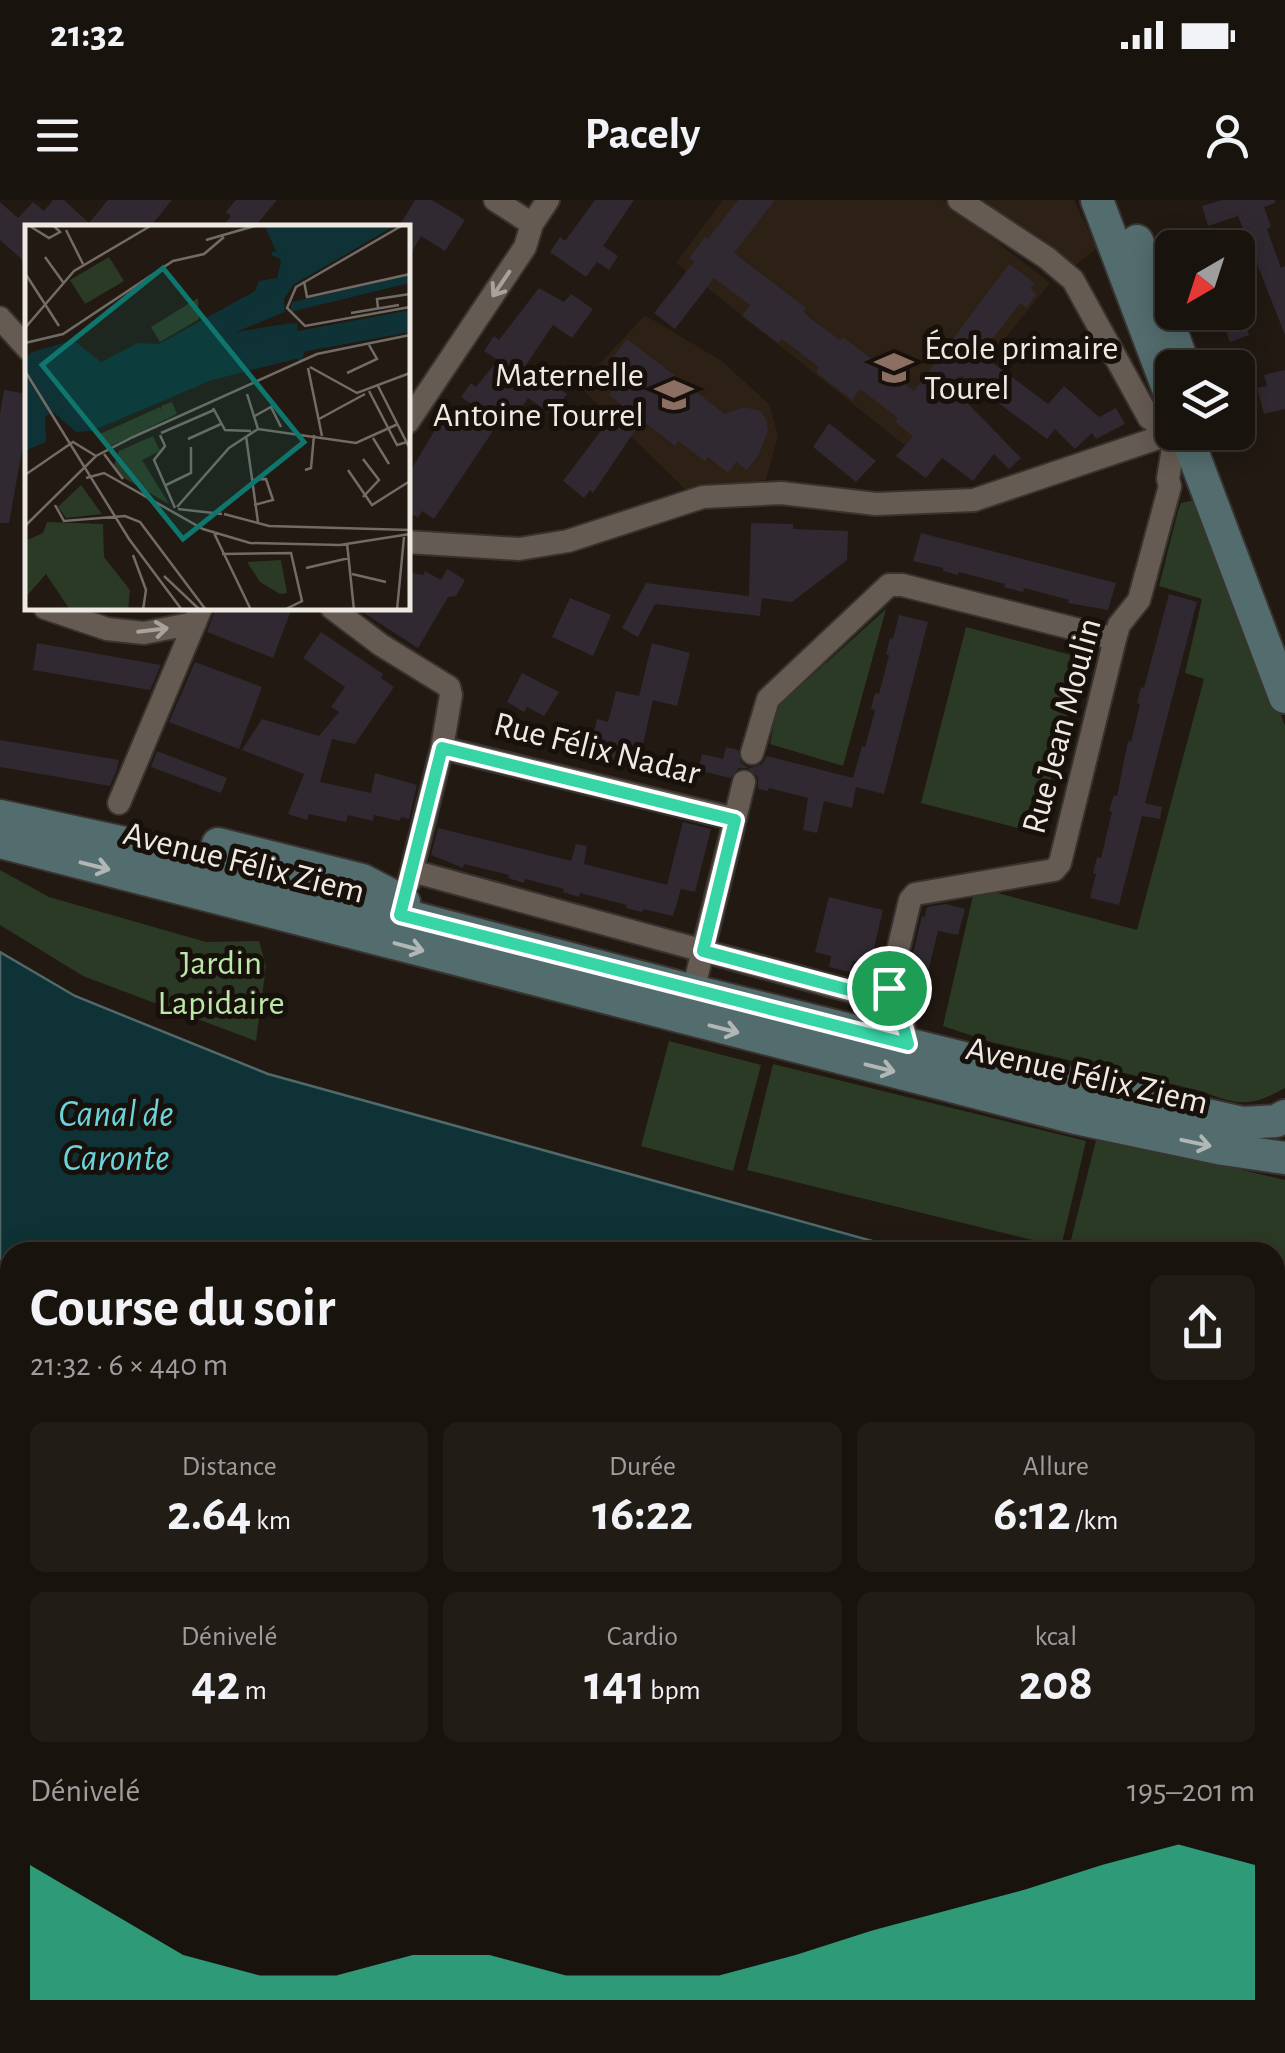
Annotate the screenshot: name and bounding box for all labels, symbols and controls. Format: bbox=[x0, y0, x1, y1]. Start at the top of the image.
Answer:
text: 21:32 bbox=[50, 16, 125, 54]
icon: menu bbox=[30, 108, 85, 163]
icon: person bbox=[1200, 108, 1255, 163]
text: Pacely bbox=[585, 112, 700, 157]
inset map bbox=[25, 225, 410, 610]
north arrow bbox=[1155, 230, 1255, 330]
map controls bbox=[1155, 230, 1255, 450]
one-way arrow bbox=[490, 270, 511, 298]
place label: École primaire Tourel bbox=[924, 329, 1118, 406]
school or university icon: École primaire Tourel bbox=[873, 347, 915, 389]
button: layers bbox=[1155, 350, 1255, 450]
place label: Maternelle Antoine Tourrel bbox=[433, 358, 644, 433]
school or university icon: Maternelle Antoine Tourrel bbox=[653, 374, 695, 416]
street label: Rue Jean Moulin bbox=[1016, 614, 1108, 838]
one-way arrow bbox=[137, 620, 169, 639]
street label: Rue Félix Nadar bbox=[490, 706, 704, 792]
street label: Avenue Félix Ziem bbox=[120, 816, 368, 910]
one-way arrow bbox=[78, 857, 110, 876]
one-way arrow bbox=[392, 939, 424, 957]
park label: Jardin Lapidaire bbox=[157, 946, 285, 1021]
pin bbox=[847, 946, 932, 1031]
icon: arrive bbox=[862, 961, 917, 1016]
one-way arrow bbox=[708, 1020, 739, 1039]
street label: Avenue Félix Ziem bbox=[963, 1031, 1211, 1121]
one-way arrow bbox=[863, 1060, 895, 1078]
water label: Canal de Caronte bbox=[58, 1096, 174, 1178]
one-way arrow bbox=[1179, 1135, 1211, 1154]
button: share bbox=[1150, 1275, 1255, 1380]
text: Course du soir bbox=[30, 1281, 335, 1336]
text: 21:32 · 6 × 440 m bbox=[30, 1349, 228, 1381]
text: Distance bbox=[182, 1453, 277, 1481]
text: Durée bbox=[609, 1453, 676, 1481]
text: Allure bbox=[1023, 1453, 1089, 1481]
text: 2.64 bbox=[167, 1489, 251, 1539]
text: 16:22 bbox=[592, 1489, 693, 1539]
text: 6:12 bbox=[993, 1489, 1070, 1539]
text: km bbox=[251, 1507, 291, 1535]
text: /km bbox=[1070, 1507, 1118, 1535]
text: Dénivelé bbox=[181, 1623, 277, 1651]
text: Cardio bbox=[607, 1623, 678, 1651]
text: kcal bbox=[1034, 1623, 1077, 1651]
text: 42 bbox=[191, 1659, 240, 1709]
text: 141 bbox=[584, 1659, 645, 1709]
text: 208 bbox=[1019, 1659, 1093, 1709]
text: m bbox=[240, 1677, 267, 1705]
text: bpm bbox=[645, 1677, 701, 1705]
text: Dénivelé bbox=[30, 1775, 140, 1807]
text: 195–201 m bbox=[1127, 1775, 1255, 1807]

